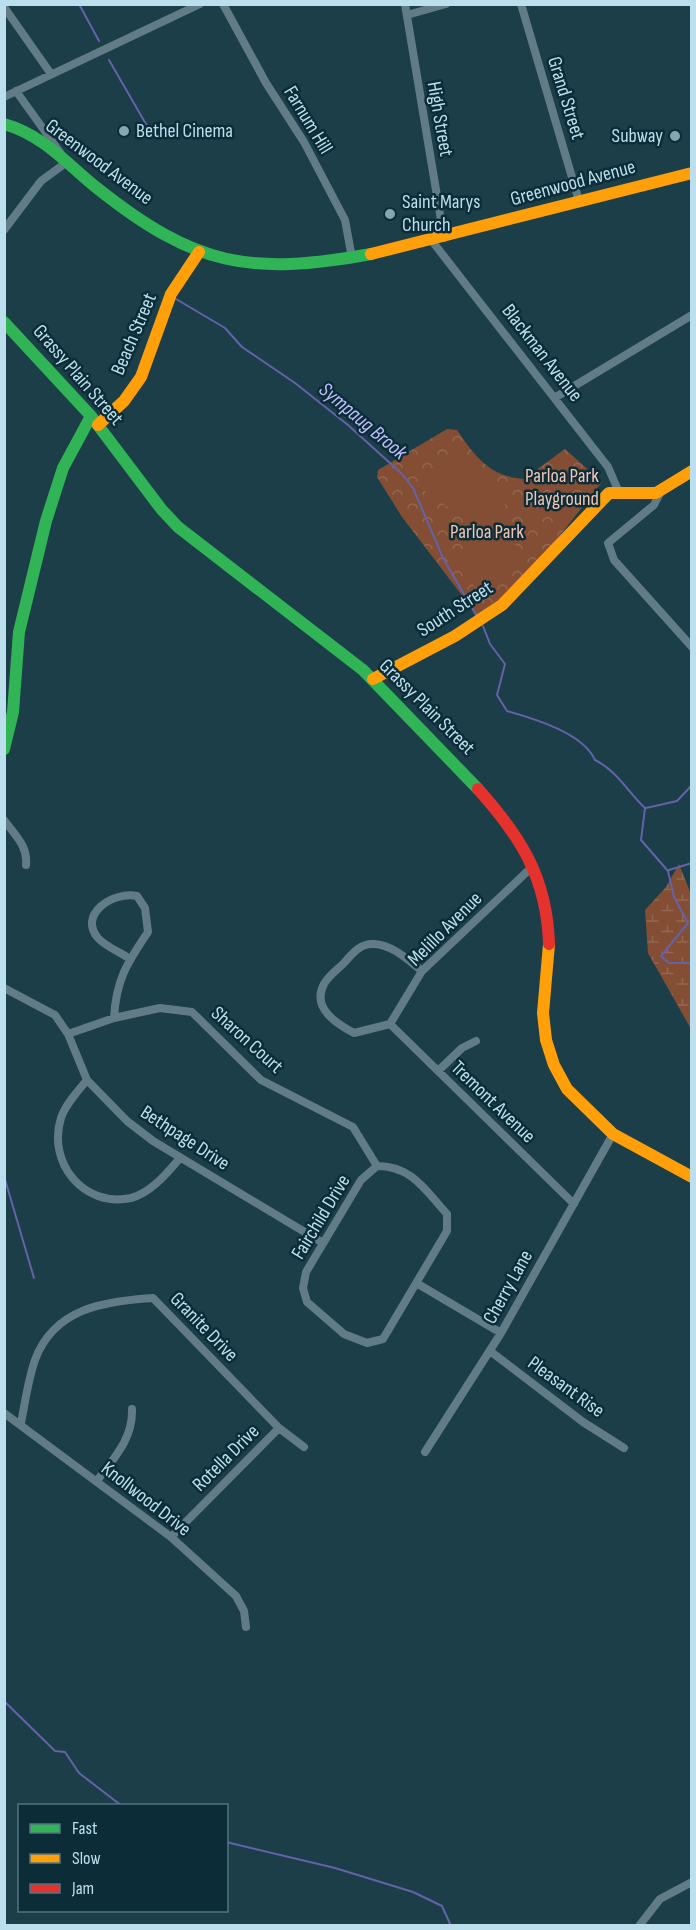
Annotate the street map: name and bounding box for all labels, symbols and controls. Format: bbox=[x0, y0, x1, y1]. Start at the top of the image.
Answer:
street label: Grand Street bbox=[542, 54, 590, 142]
street label: High Street bbox=[422, 80, 458, 158]
street label: Farnum Hill bbox=[278, 82, 338, 158]
street label: Greenwood Avenue bbox=[41, 114, 157, 210]
place label: Bethel Cinema bbox=[136, 119, 233, 143]
marker: Bethel Cinema bbox=[117, 124, 131, 138]
place label: Subway bbox=[612, 124, 663, 148]
marker: Subway bbox=[668, 129, 682, 143]
street label: Greenwood Avenue bbox=[508, 155, 638, 211]
place label: Saint Marys Church bbox=[402, 190, 480, 237]
marker: Saint Marys Church bbox=[383, 207, 397, 221]
street label: Beach Street bbox=[106, 289, 162, 379]
street label: Blackman Avenue bbox=[496, 299, 588, 407]
street label: Grassy Plain Street bbox=[28, 320, 128, 430]
water label: Sympaug Brook bbox=[314, 377, 413, 466]
park label: Parloa Park Playground bbox=[525, 464, 599, 511]
park label: Parloa Park bbox=[450, 520, 524, 544]
street label: South Street bbox=[413, 576, 497, 642]
street label: Grassy Plain Street bbox=[374, 654, 480, 760]
street label: Melillo Avenue bbox=[403, 887, 487, 971]
street label: Sharon Court bbox=[206, 1001, 288, 1079]
street label: Tremont Avenue bbox=[446, 1056, 540, 1148]
street label: Bethpage Drive bbox=[136, 1100, 234, 1176]
street label: Fairchild Drive bbox=[286, 1170, 356, 1264]
street label: Cherry Lane bbox=[478, 1246, 538, 1328]
street label: Granite Drive bbox=[165, 1287, 243, 1367]
street label: Pleasant Rise bbox=[523, 1351, 609, 1423]
street label: Rotella Drive bbox=[188, 1420, 264, 1496]
street label: Knollwood Drive bbox=[96, 1456, 196, 1542]
legend bbox=[18, 1804, 228, 1912]
text: Fast bbox=[72, 1818, 98, 1839]
text: Slow bbox=[72, 1848, 101, 1869]
text: Jam bbox=[71, 1878, 94, 1899]

